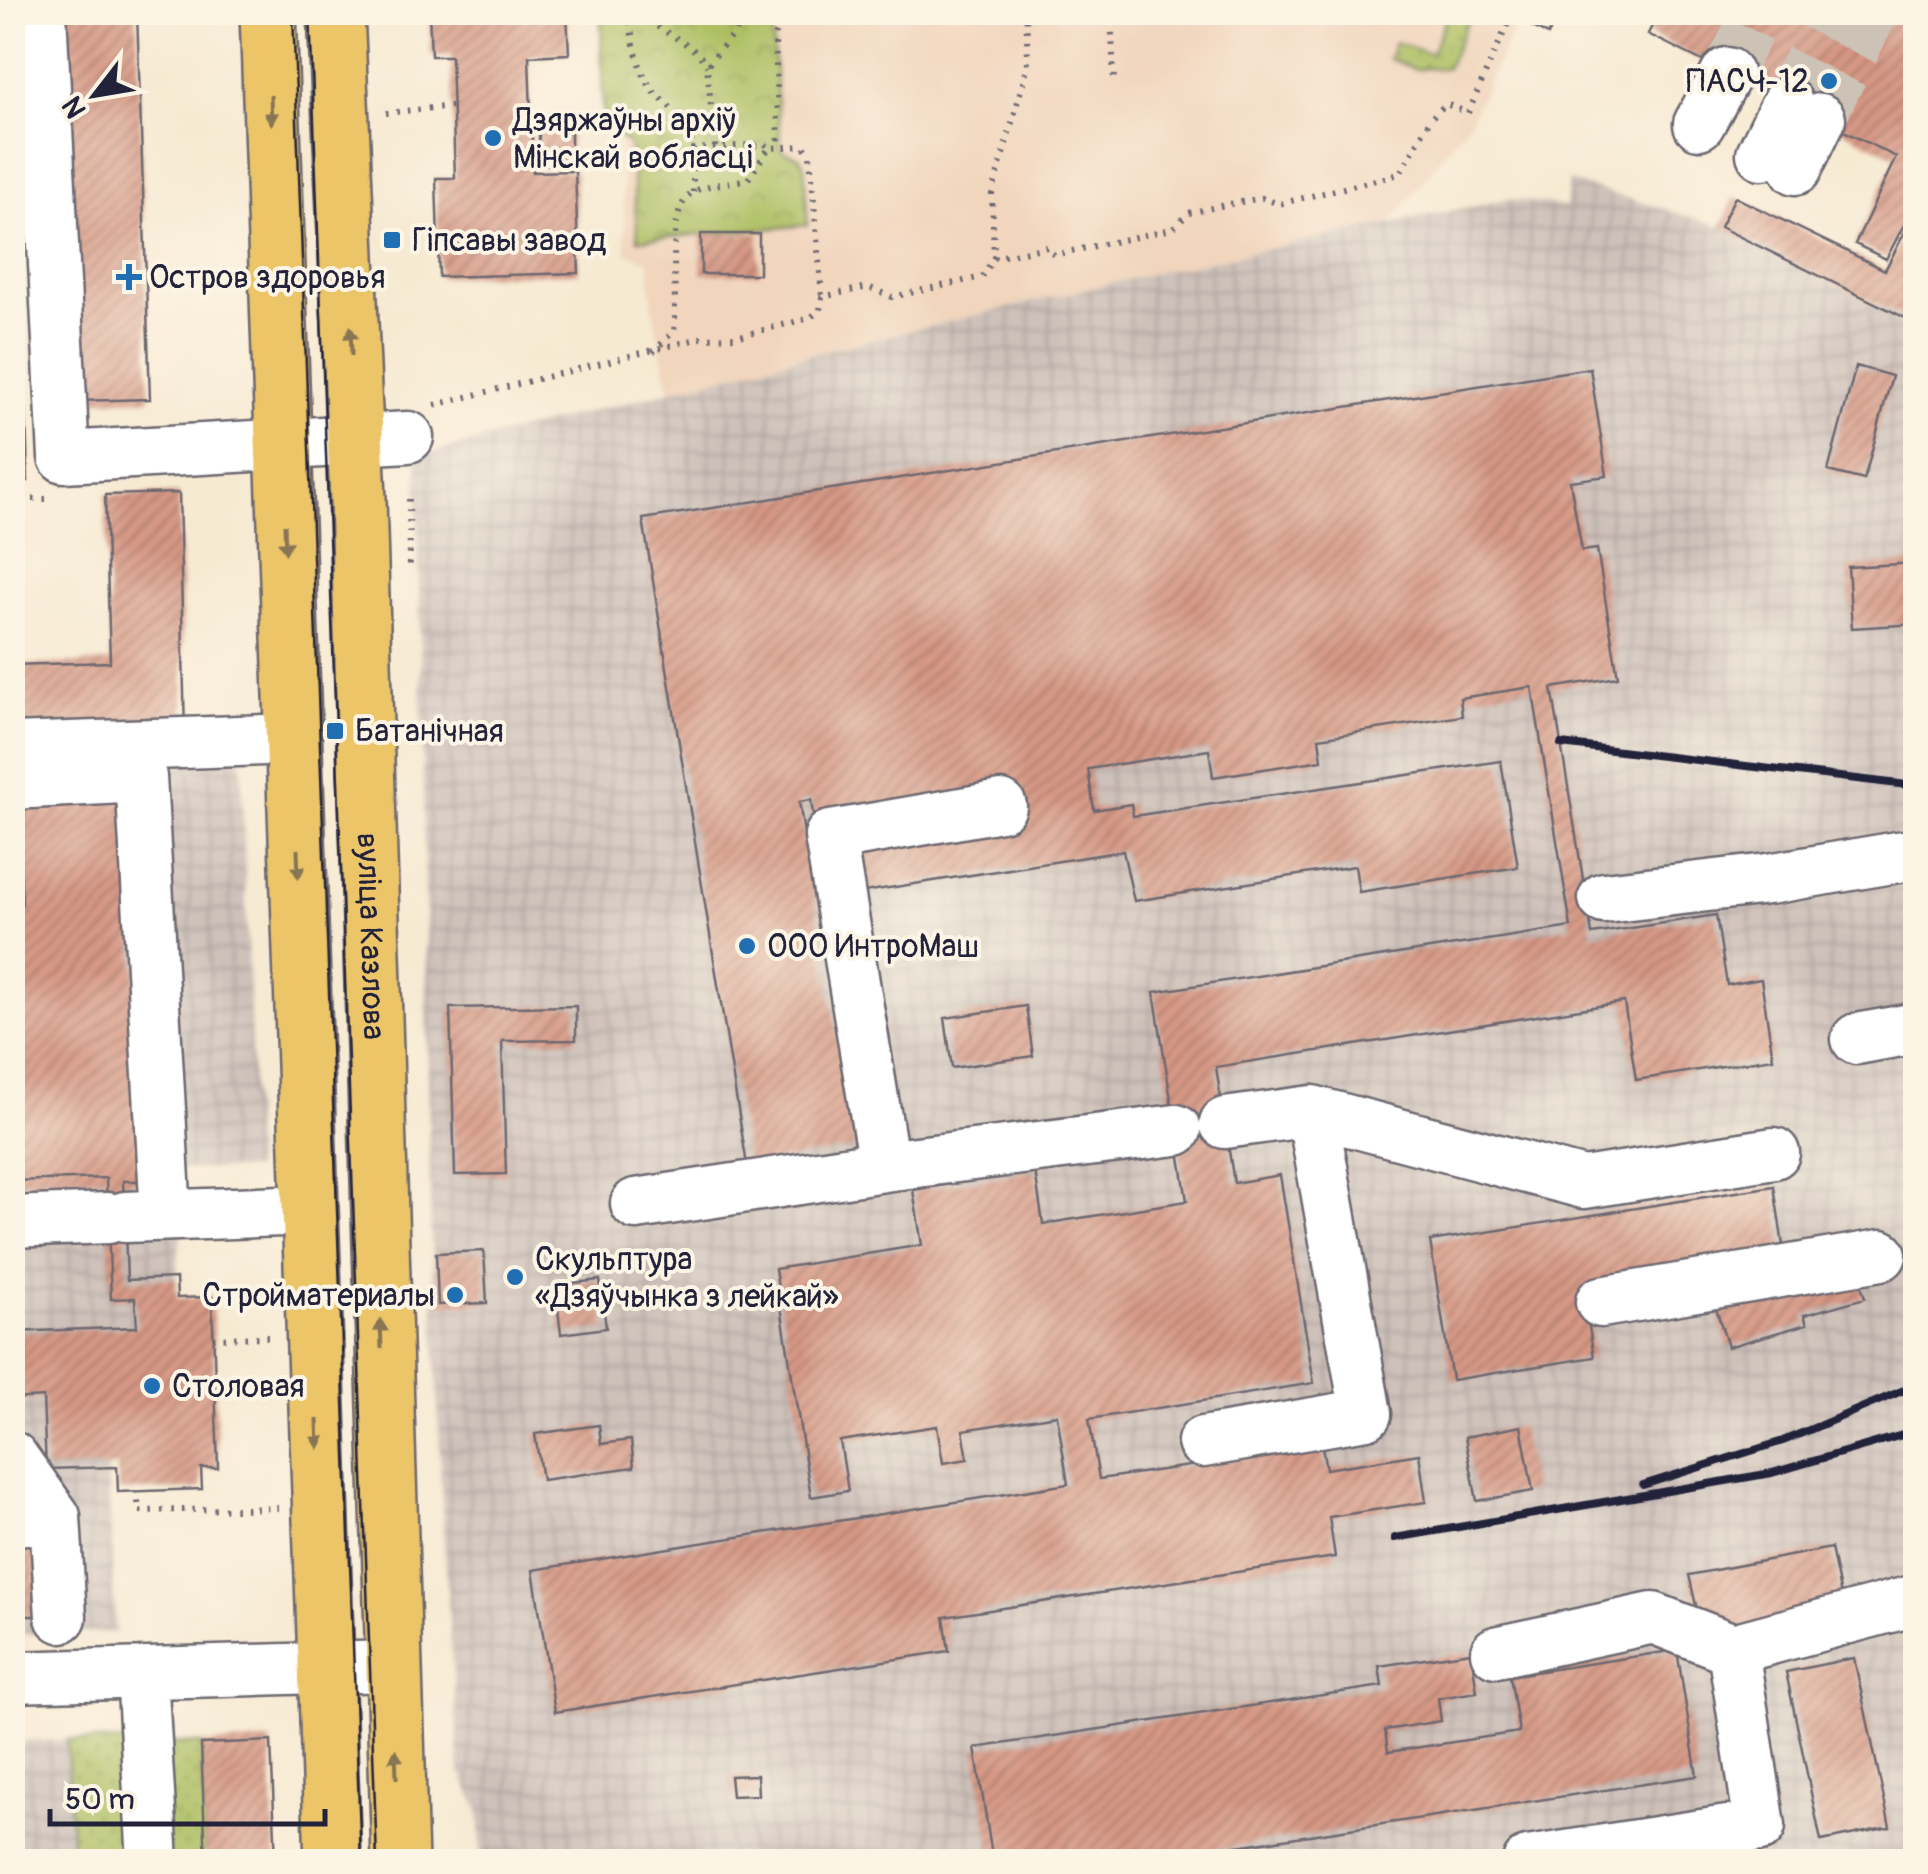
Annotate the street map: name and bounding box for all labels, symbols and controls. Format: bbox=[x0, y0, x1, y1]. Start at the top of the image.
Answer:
north arrow bbox=[45, 45, 145, 145]
place label: ПАСЧ-12 bbox=[1686, 62, 1809, 102]
marker: ПАСЧ-12 bbox=[1818, 70, 1840, 92]
text: N bbox=[55, 90, 95, 124]
one-way arrow bbox=[264, 94, 280, 126]
place label: Дзяржаўны архіў Мінскай вобласці bbox=[512, 101, 753, 178]
marker: Дзяржаўны архіў Мінскай вобласці bbox=[482, 127, 504, 149]
place label: Гіпсавы завод bbox=[412, 221, 606, 261]
marker: Гіпсавы завод bbox=[381, 229, 403, 251]
place label: Остров здоровья bbox=[149, 258, 386, 298]
marker: Остров здоровья bbox=[118, 266, 140, 288]
one-way arrow bbox=[343, 325, 359, 357]
one-way arrow bbox=[278, 524, 294, 556]
place label: Батанічная bbox=[355, 712, 504, 752]
marker: Батанічная bbox=[324, 720, 346, 742]
street label: вуліца Казлова bbox=[347, 832, 394, 1041]
one-way arrow bbox=[290, 849, 306, 881]
place label: ООО ИнтроМаш bbox=[767, 927, 979, 967]
marker: ООО ИнтроМаш bbox=[736, 935, 758, 957]
place label: Скульптура «Дзяўчынка з лейкай» bbox=[535, 1240, 839, 1317]
marker: Скульптура «Дзяўчынка з лейкай» bbox=[504, 1266, 526, 1288]
place label: Стройматериалы bbox=[202, 1276, 435, 1316]
marker: Стройматериалы bbox=[444, 1284, 466, 1306]
one-way arrow bbox=[372, 1318, 388, 1350]
place label: Столовая bbox=[172, 1367, 305, 1407]
marker: Столовая bbox=[141, 1375, 163, 1397]
one-way arrow bbox=[311, 1418, 327, 1450]
one-way arrow bbox=[388, 1748, 404, 1780]
scale bar bbox=[50, 1764, 325, 1826]
text: 50 m bbox=[65, 1781, 135, 1818]

